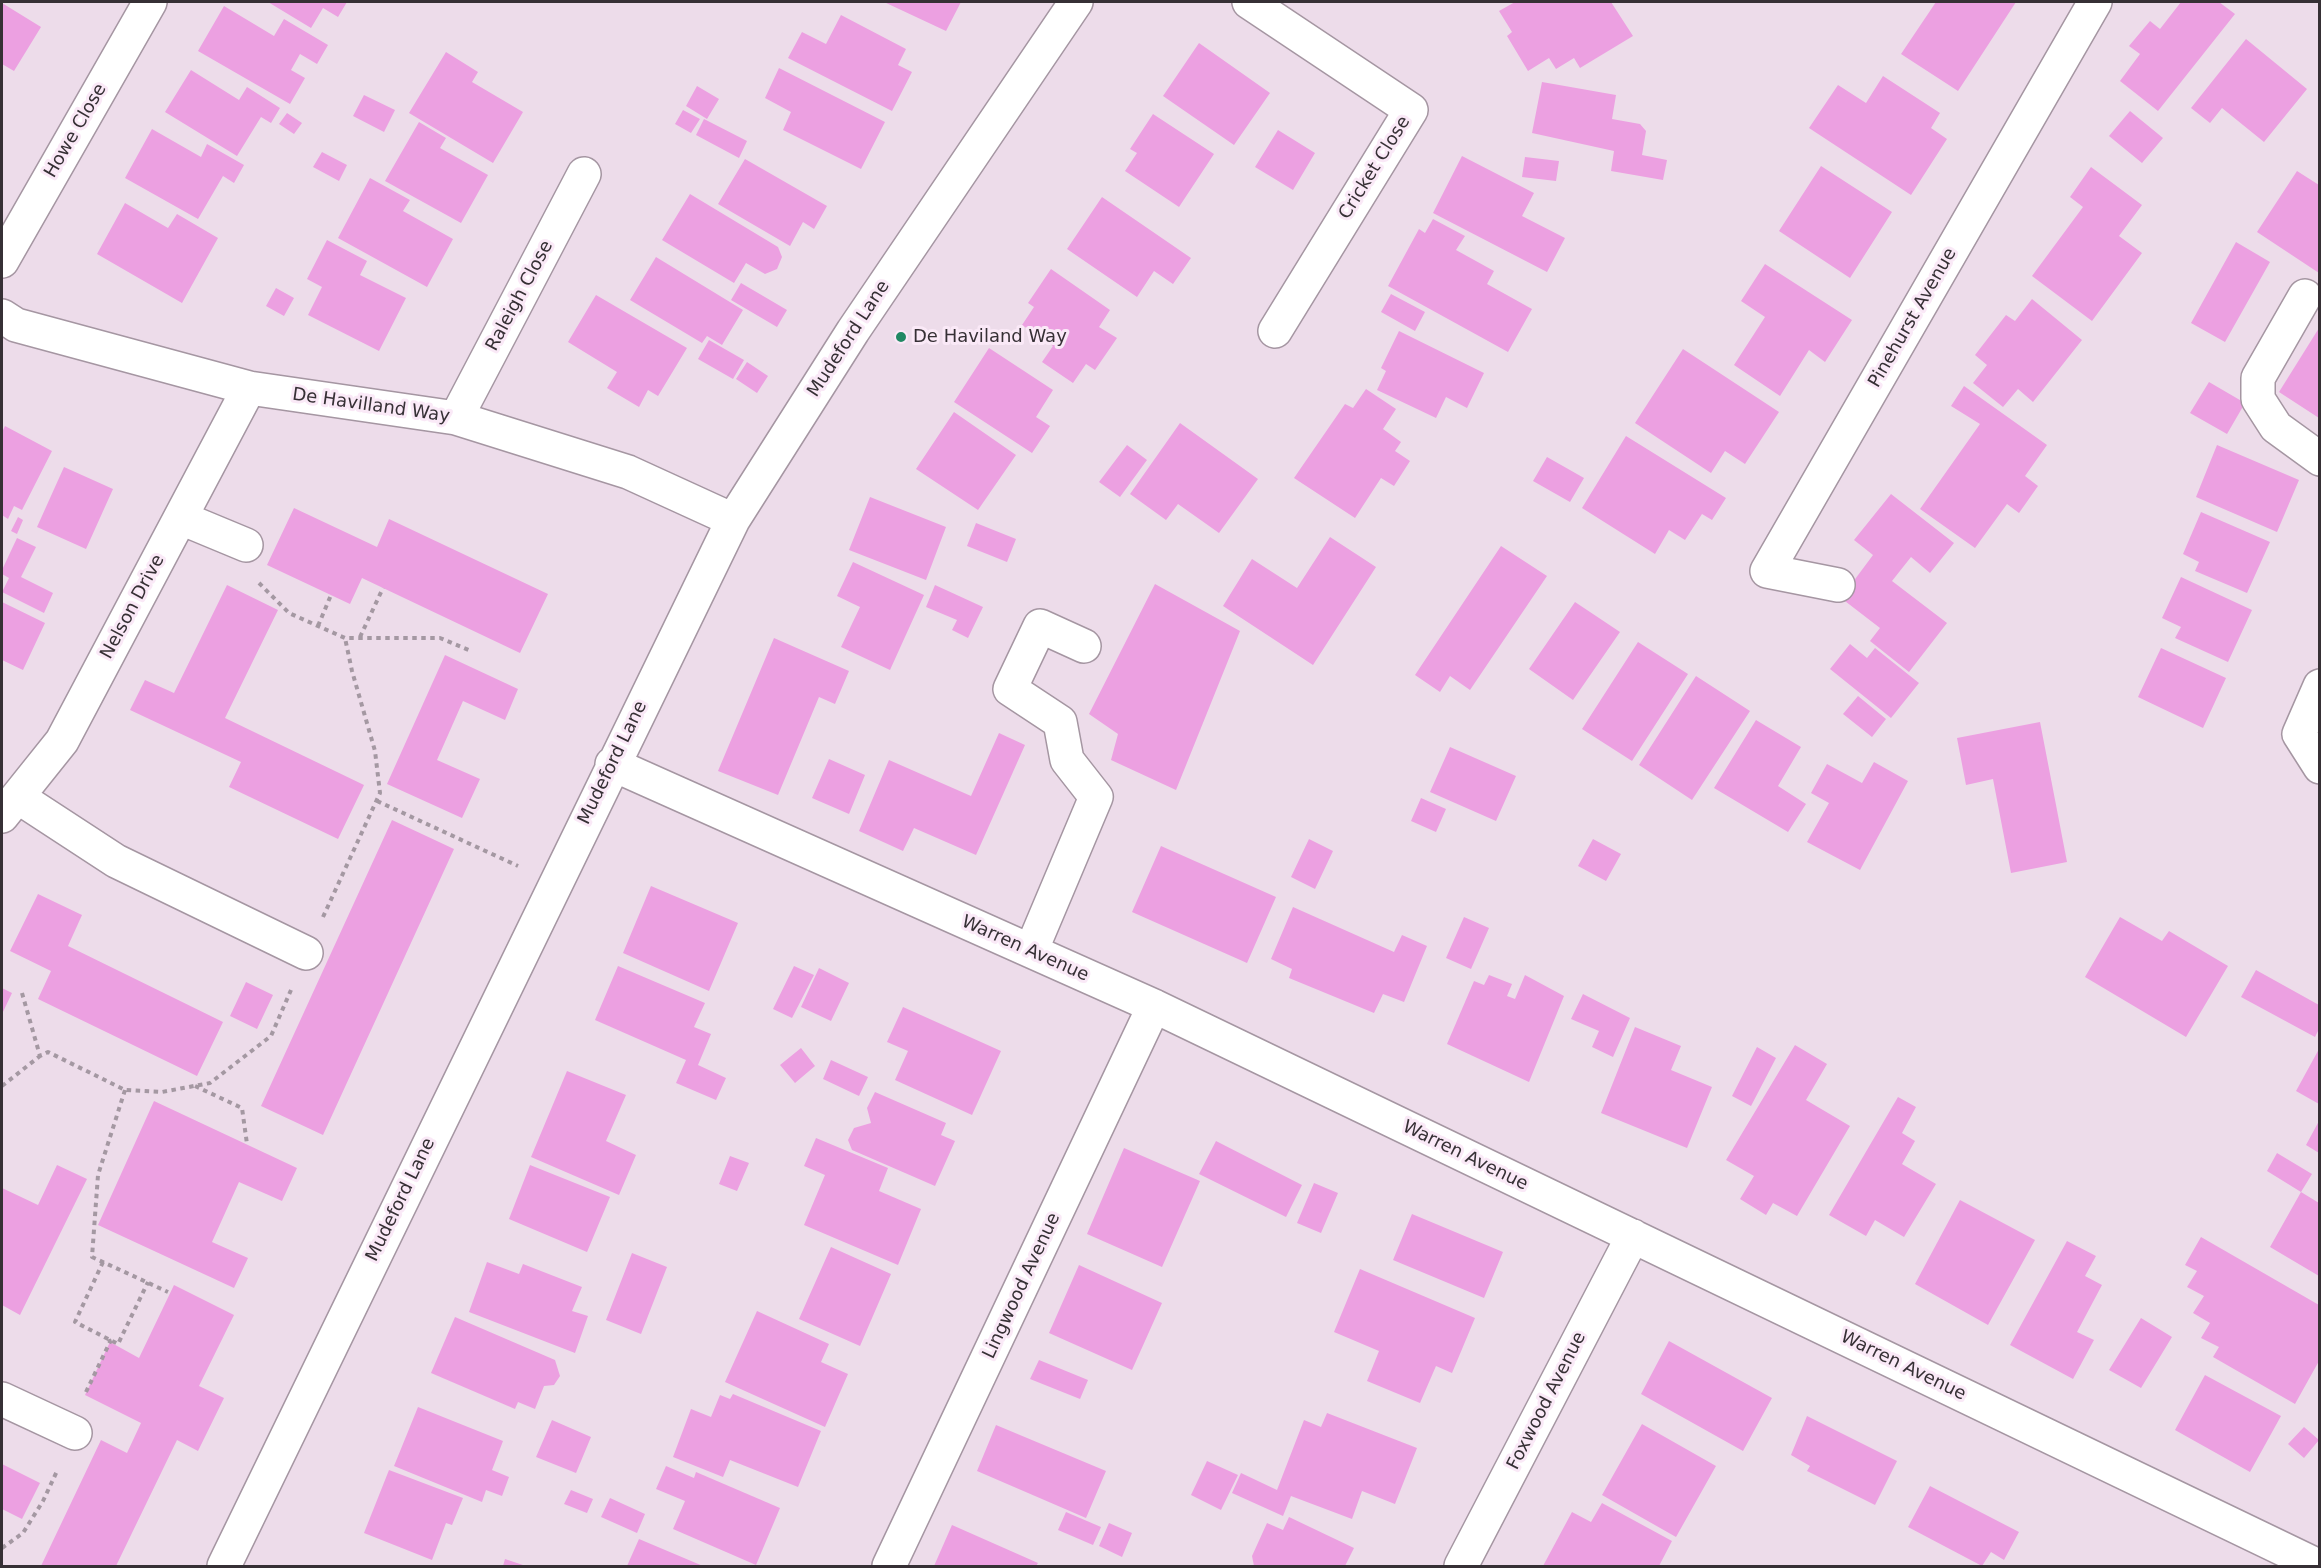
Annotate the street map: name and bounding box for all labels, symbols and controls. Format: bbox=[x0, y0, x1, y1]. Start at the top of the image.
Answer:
street label: Howe Close bbox=[40, 80, 112, 182]
street label: Cricket Close bbox=[1335, 112, 1415, 224]
street label: Raleigh Close bbox=[482, 237, 558, 355]
street label: Pinehurst Avenue bbox=[1864, 245, 1962, 391]
street label: Mudeford Lane bbox=[803, 277, 895, 401]
place label: De Haviland Way bbox=[913, 326, 1067, 348]
marker: De Haviland Way bbox=[894, 330, 908, 344]
street label: De Havilland Way bbox=[291, 384, 451, 428]
street label: Nelson Drive bbox=[96, 551, 170, 663]
street label: Mudeford Lane bbox=[574, 698, 652, 828]
street label: Warren Avenue bbox=[958, 911, 1092, 987]
street label: Warren Avenue bbox=[1399, 1116, 1531, 1196]
street label: Mudeford Lane bbox=[362, 1135, 440, 1265]
street label: Lingwood Avenue bbox=[979, 1210, 1065, 1362]
street label: Warren Avenue bbox=[1837, 1326, 1969, 1406]
street label: Foxwood Avenue bbox=[1503, 1329, 1591, 1473]

